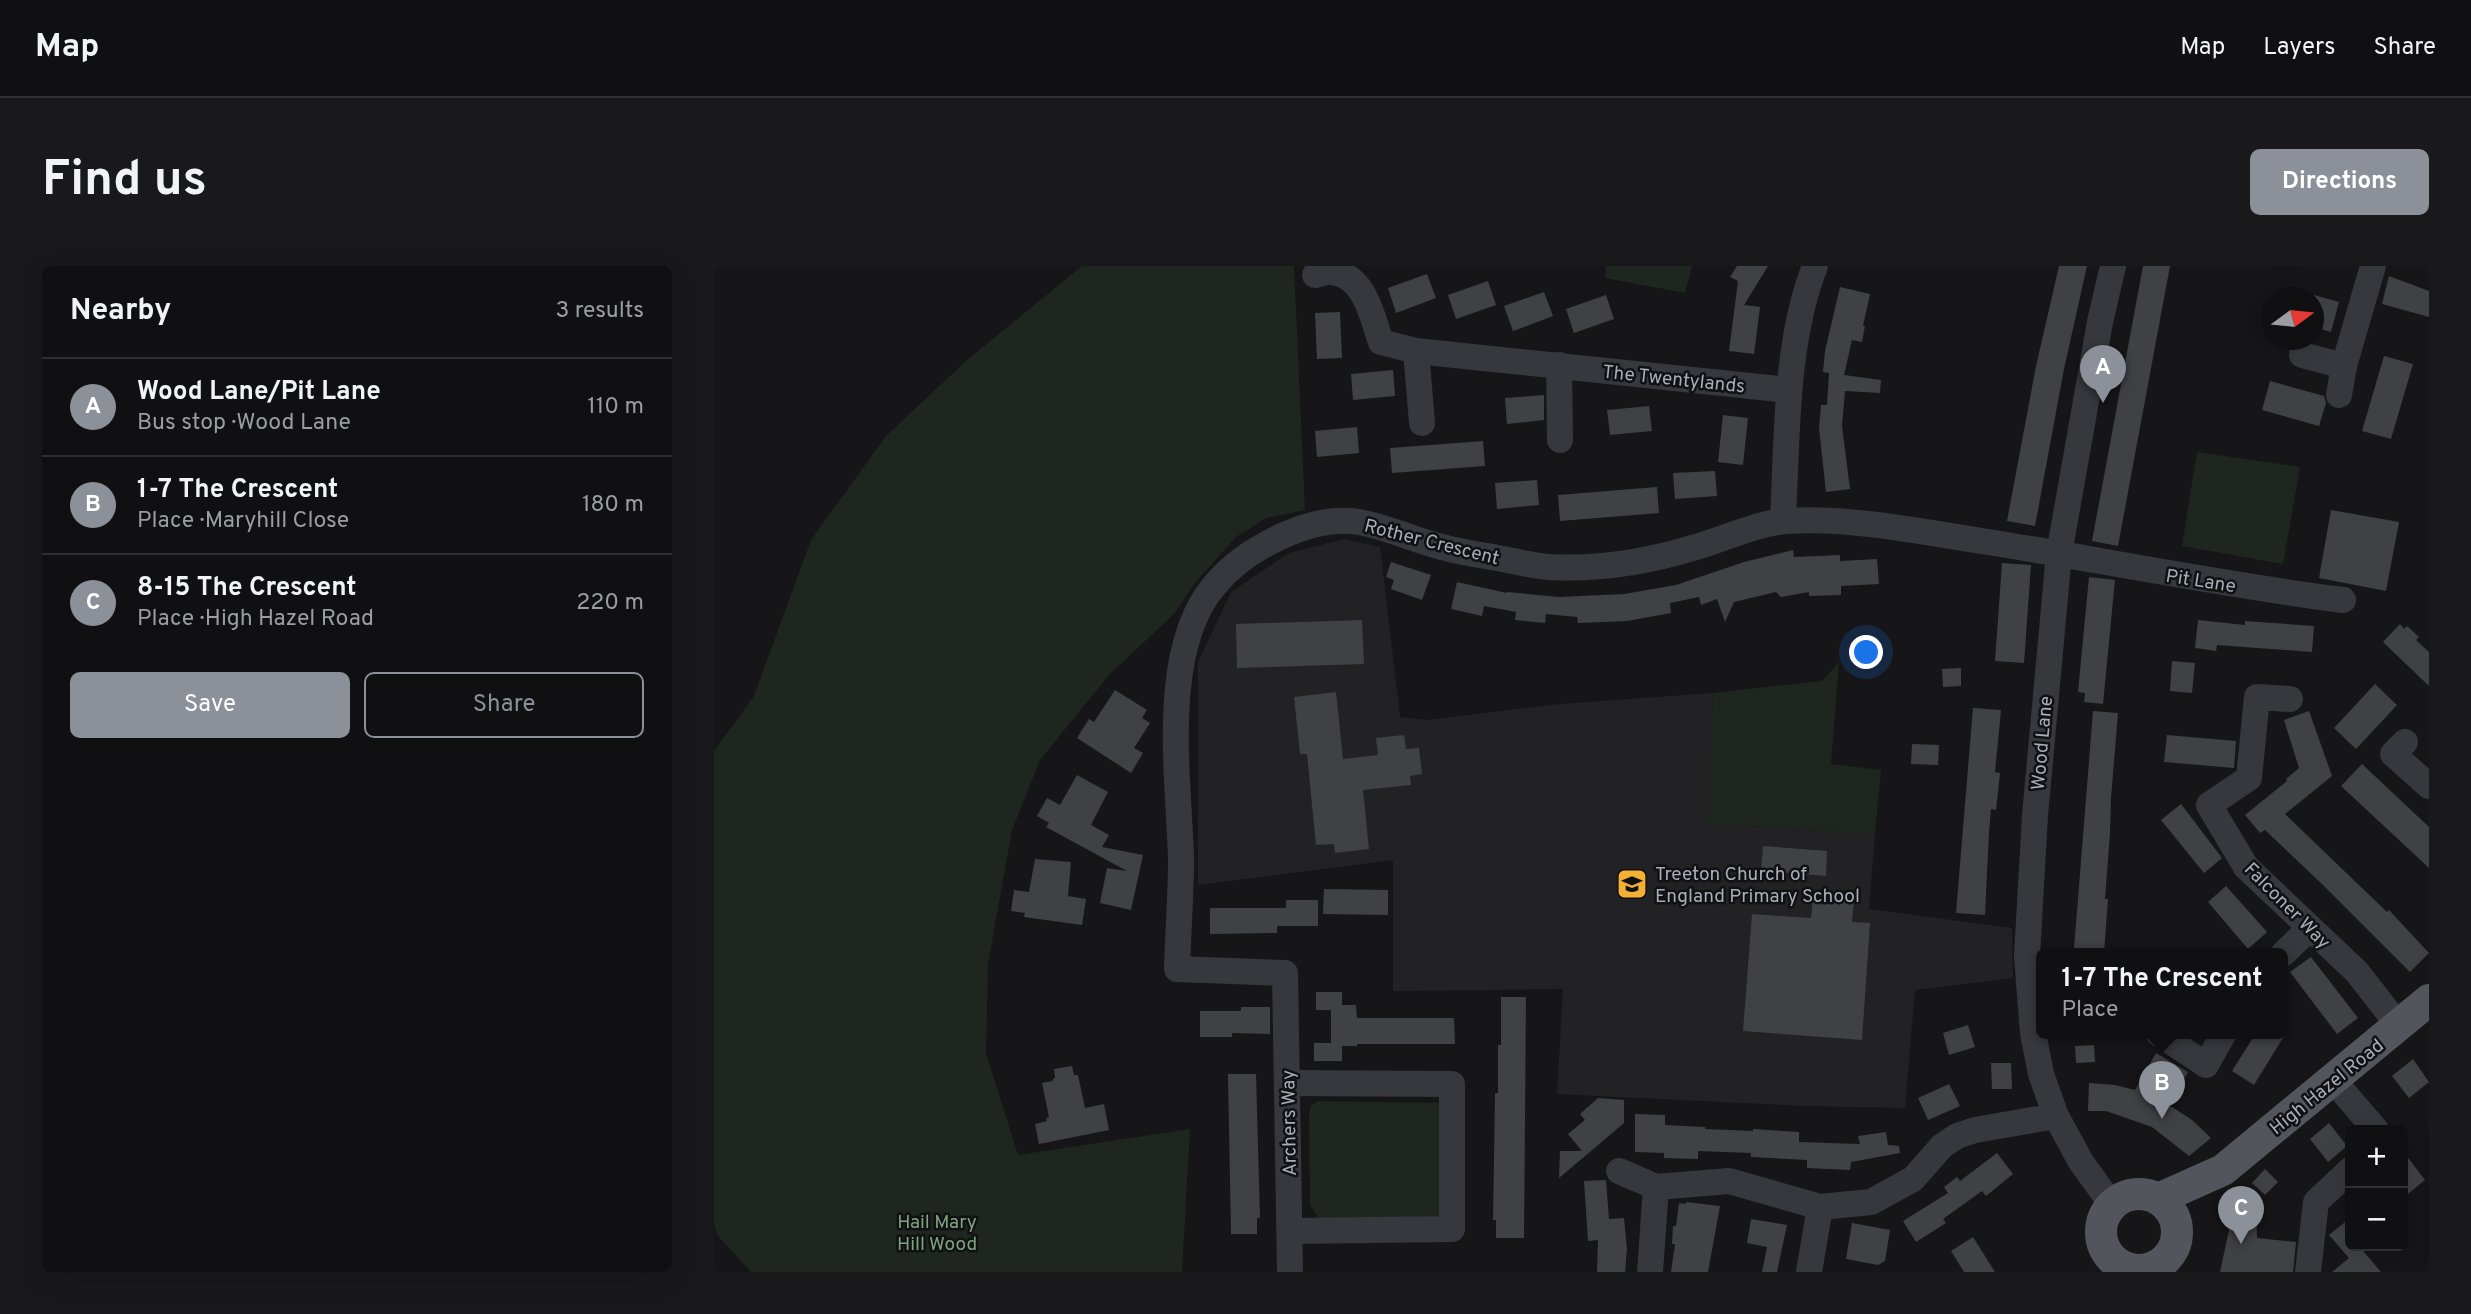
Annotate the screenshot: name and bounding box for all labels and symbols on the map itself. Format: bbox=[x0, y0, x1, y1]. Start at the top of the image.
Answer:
north arrow bbox=[2261, 287, 2324, 350]
pin: A bbox=[2080, 345, 2126, 403]
street label: The Twentylands bbox=[1601, 361, 1746, 399]
street label: Rother Crescent bbox=[1362, 515, 1501, 571]
street label: Pit Lane bbox=[2164, 565, 2237, 599]
your location bbox=[1849, 635, 1883, 669]
street label: Wood Lane bbox=[2027, 695, 2059, 791]
street label: Falconer Way bbox=[2238, 858, 2335, 955]
place label: Treeton Church of England Primary School bbox=[1655, 863, 1860, 909]
school or university icon: Treeton Church of England Primary School bbox=[1615, 867, 1649, 901]
street label: High Hazel Road bbox=[2265, 1034, 2389, 1141]
pin: B bbox=[2139, 1061, 2185, 1119]
street label: Archers Way bbox=[1277, 1070, 1303, 1176]
pin: C bbox=[2218, 1186, 2264, 1244]
park label: Hail Mary Hill Wood bbox=[897, 1211, 977, 1257]

